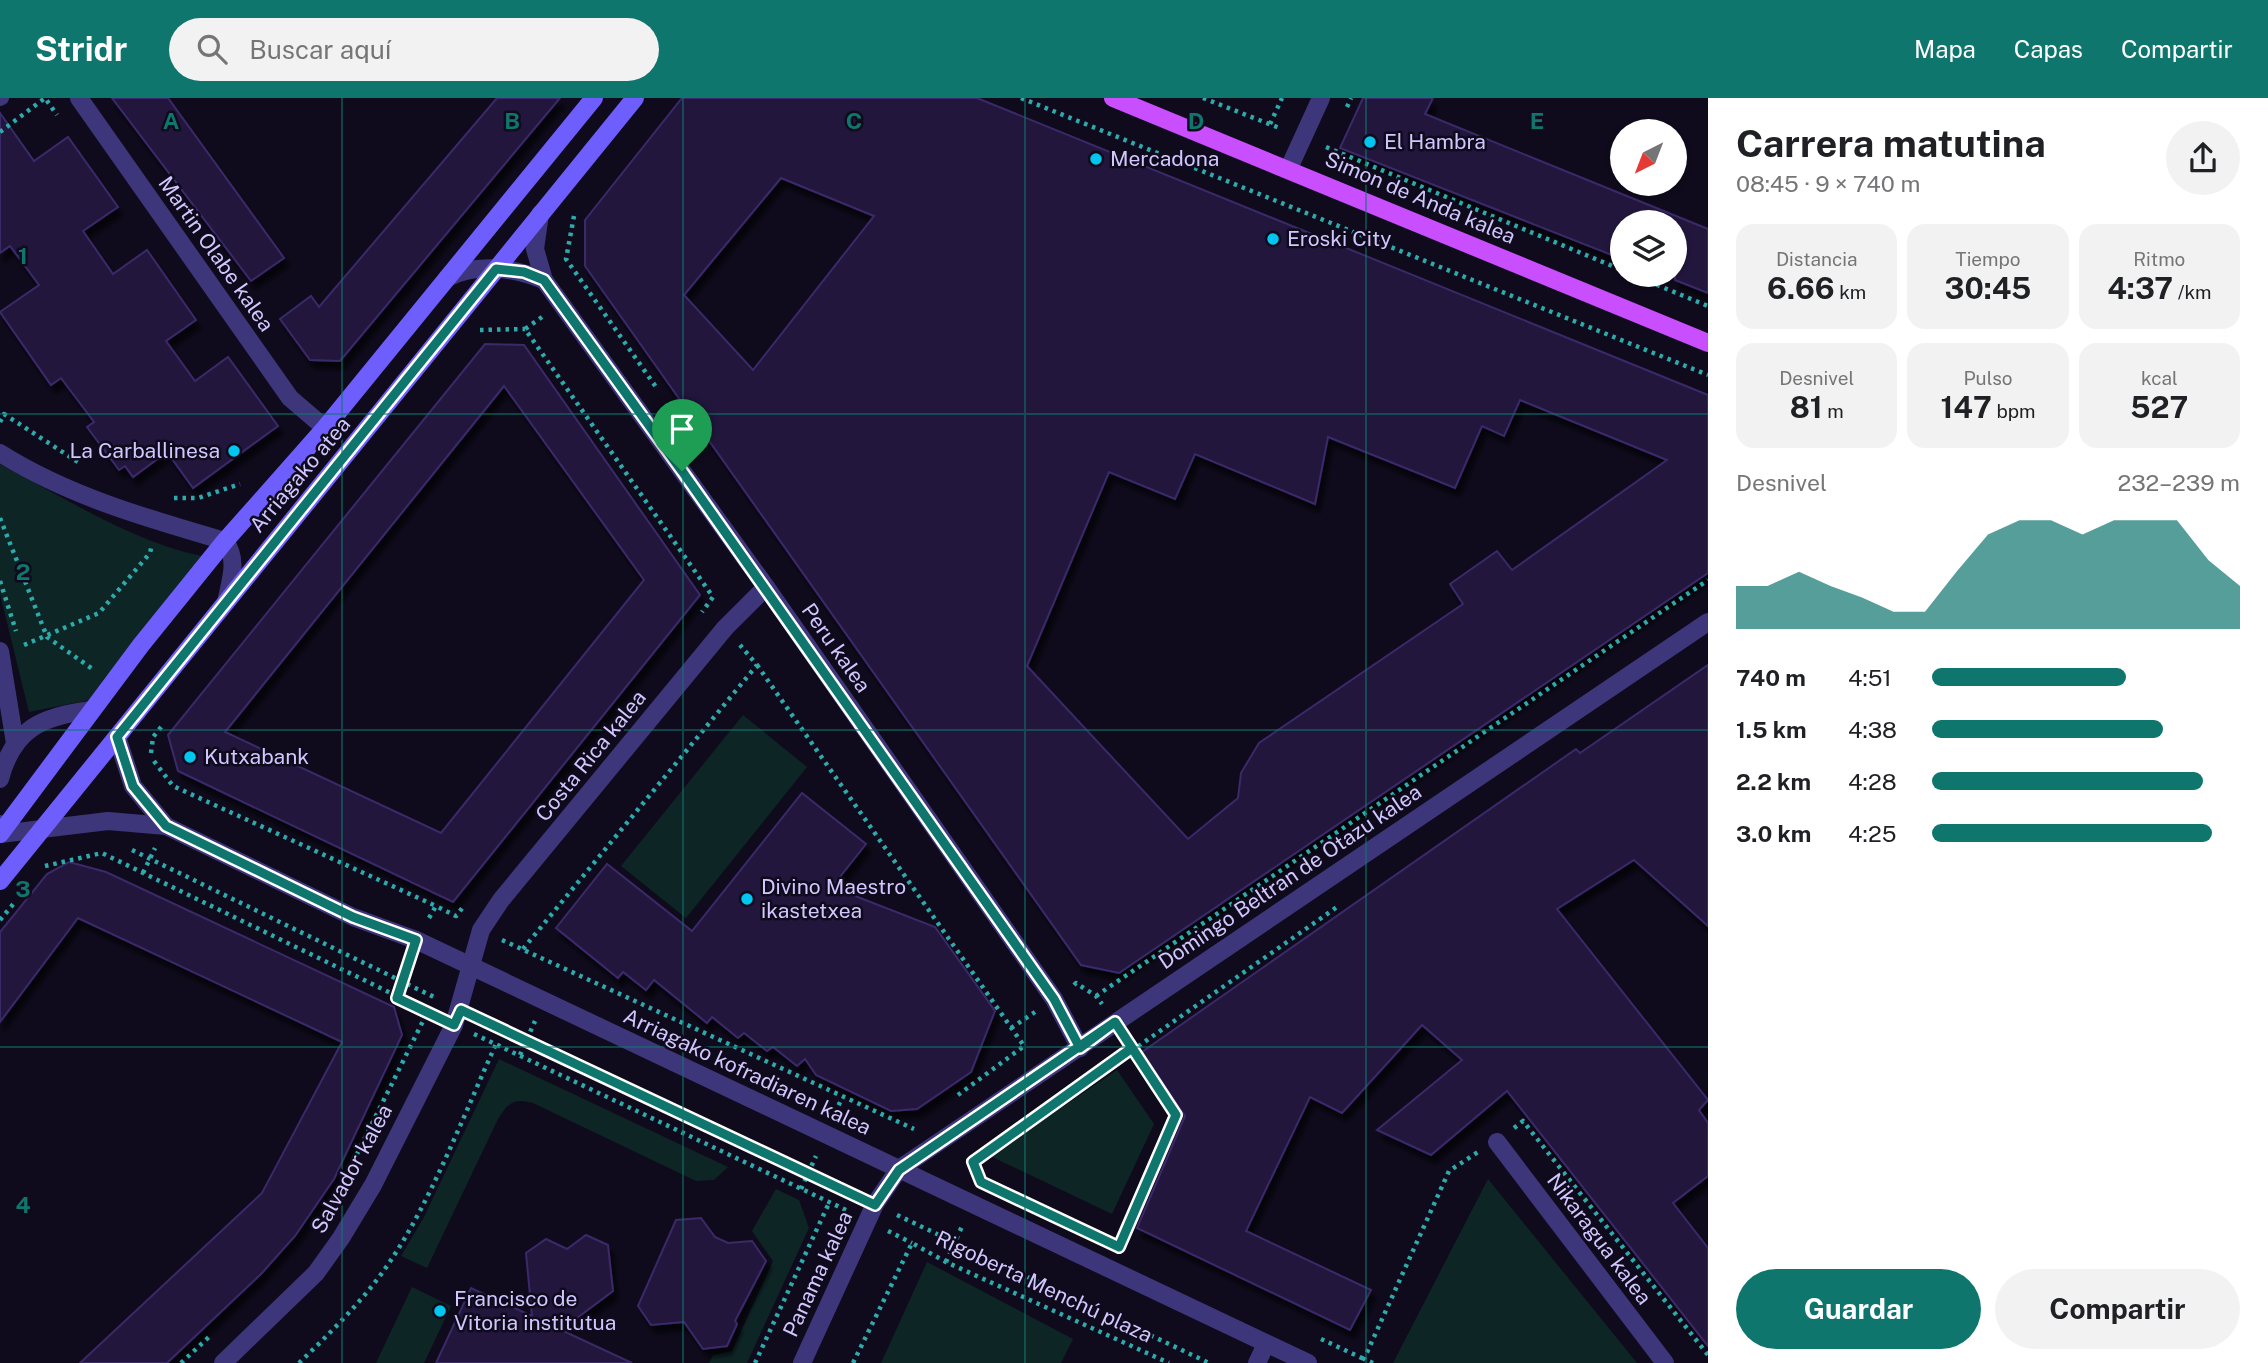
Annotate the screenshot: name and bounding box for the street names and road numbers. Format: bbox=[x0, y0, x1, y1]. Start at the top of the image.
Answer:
street label: Simon de Anda kalea bbox=[1321, 146, 1519, 249]
street label: Martin Olabe kalea bbox=[154, 171, 279, 336]
street label: Arriagako atea bbox=[244, 412, 355, 538]
street label: Peru kalea bbox=[797, 598, 876, 697]
street label: Costa Rica kalea bbox=[530, 685, 651, 826]
street label: Domingo Beltran de Otazu kalea bbox=[1153, 779, 1426, 974]
street label: Arriagako kofradiaren kalea bbox=[620, 1003, 875, 1140]
street label: Salvador kalea bbox=[306, 1100, 397, 1238]
street label: Nikaragua kalea bbox=[1542, 1168, 1657, 1309]
street label: Panama kalea bbox=[778, 1207, 858, 1341]
street label: Rigoberta Menchú plaza bbox=[932, 1225, 1157, 1348]

